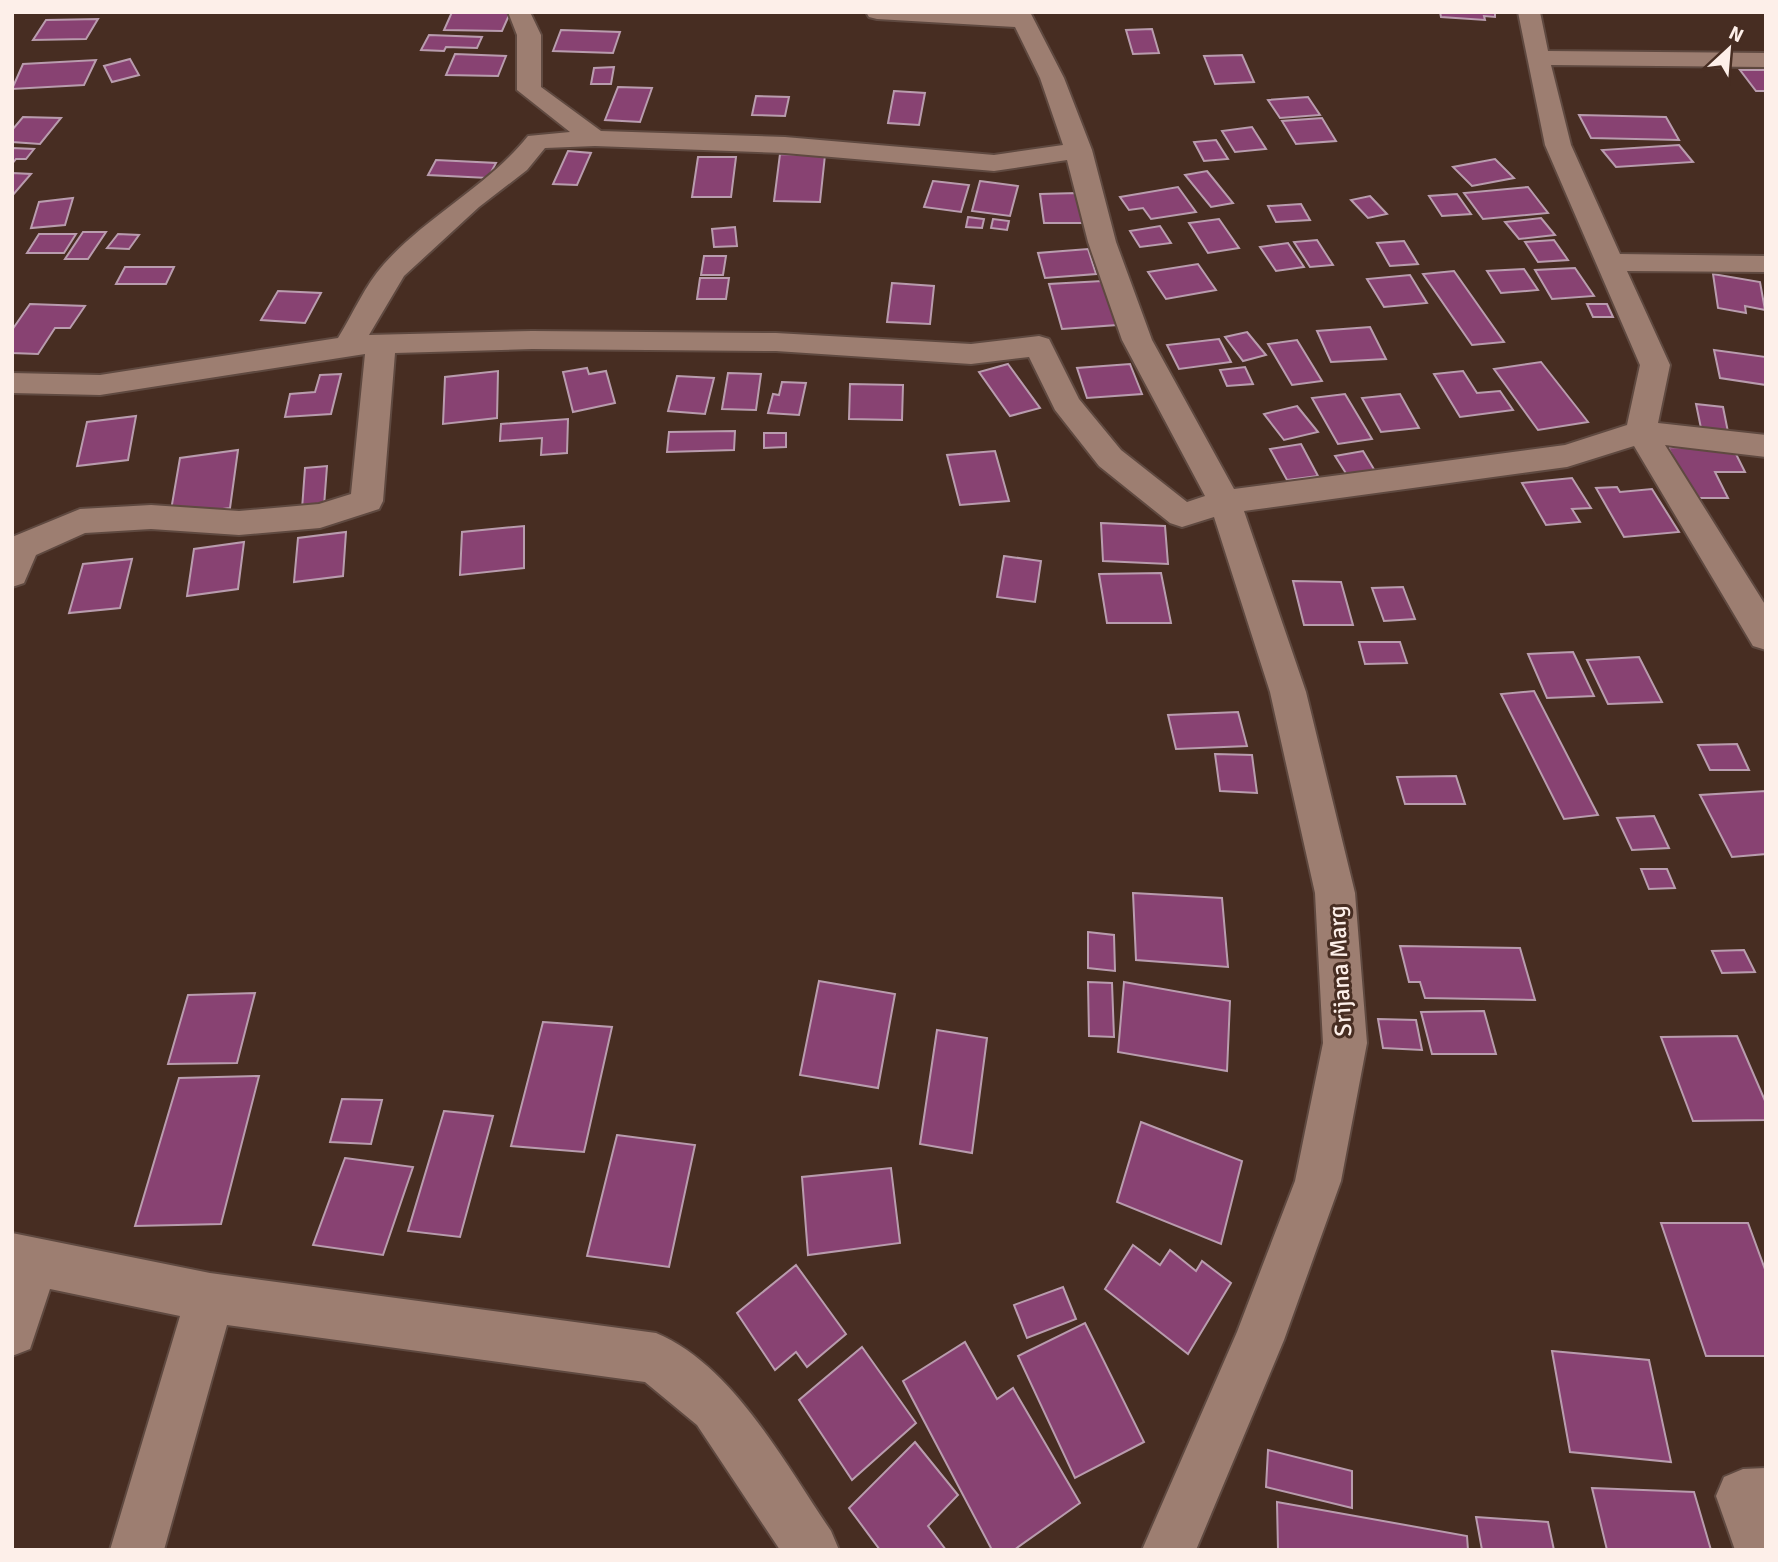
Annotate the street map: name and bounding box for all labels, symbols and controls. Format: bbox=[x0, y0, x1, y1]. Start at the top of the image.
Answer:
north arrow bbox=[1694, 14, 1764, 84]
text: N bbox=[1725, 21, 1747, 48]
street label: Srijana Marg bbox=[1322, 905, 1358, 1037]

